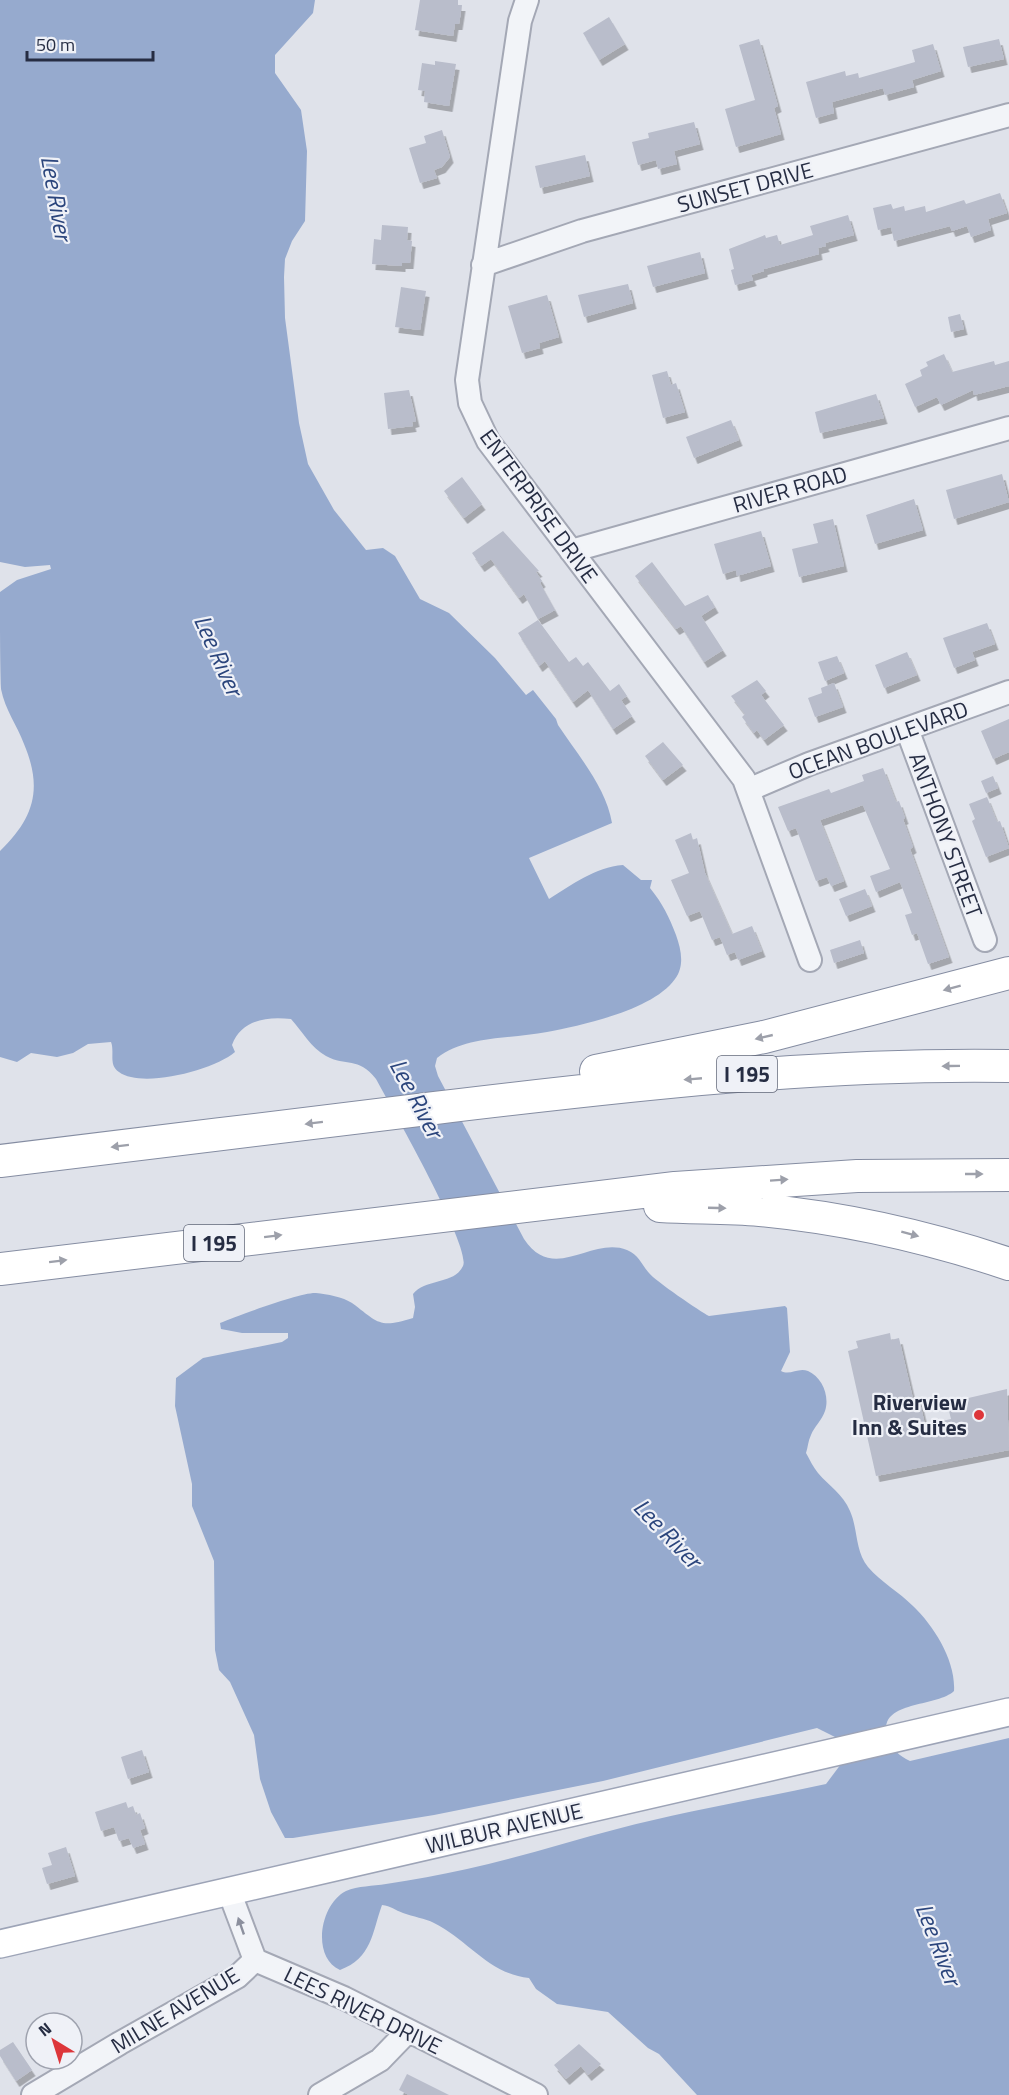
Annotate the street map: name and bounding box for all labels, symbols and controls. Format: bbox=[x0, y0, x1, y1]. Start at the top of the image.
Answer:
scale bar bbox=[27, 24, 153, 62]
text: 50 m bbox=[36, 31, 75, 58]
water label: Lee River bbox=[32, 153, 83, 246]
street label: SUNSET DRIVE bbox=[673, 153, 817, 221]
street label: ENTERPRISE DRIVE bbox=[471, 422, 607, 590]
street label: RIVER ROAD bbox=[729, 456, 851, 522]
water label: Lee River bbox=[185, 609, 254, 704]
street label: OCEAN BOULEVARD bbox=[783, 692, 973, 788]
street label: ANTHONY STREET bbox=[900, 748, 992, 923]
one-way arrow bbox=[943, 984, 961, 993]
one-way arrow bbox=[754, 1032, 773, 1042]
water label: Lee River bbox=[381, 1052, 455, 1147]
road number: I 195 bbox=[717, 1056, 777, 1092]
one-way arrow bbox=[941, 1061, 960, 1071]
one-way arrow bbox=[683, 1074, 702, 1084]
one-way arrow bbox=[304, 1118, 323, 1128]
one-way arrow bbox=[110, 1142, 129, 1151]
one-way arrow bbox=[965, 1169, 984, 1179]
one-way arrow bbox=[770, 1175, 789, 1184]
one-way arrow bbox=[708, 1204, 727, 1213]
road number: I 195 bbox=[184, 1225, 244, 1261]
one-way arrow bbox=[901, 1230, 919, 1240]
one-way arrow bbox=[263, 1231, 282, 1240]
one-way arrow bbox=[49, 1257, 68, 1266]
place label: Riverview Inn & Suites bbox=[852, 1385, 967, 1444]
marker: Riverview Inn & Suites bbox=[972, 1408, 986, 1422]
water label: Lee River bbox=[625, 1490, 713, 1579]
street label: WILBUR AVENUE bbox=[422, 1793, 586, 1863]
water label: Lee River bbox=[907, 1898, 972, 1993]
one-way arrow bbox=[235, 1917, 245, 1935]
street label: LEES RIVER DRIVE bbox=[278, 1957, 448, 2063]
street label: MILNE AVENUE bbox=[104, 1958, 246, 2062]
north arrow bbox=[24, 2011, 84, 2071]
text: N bbox=[33, 2016, 57, 2042]

